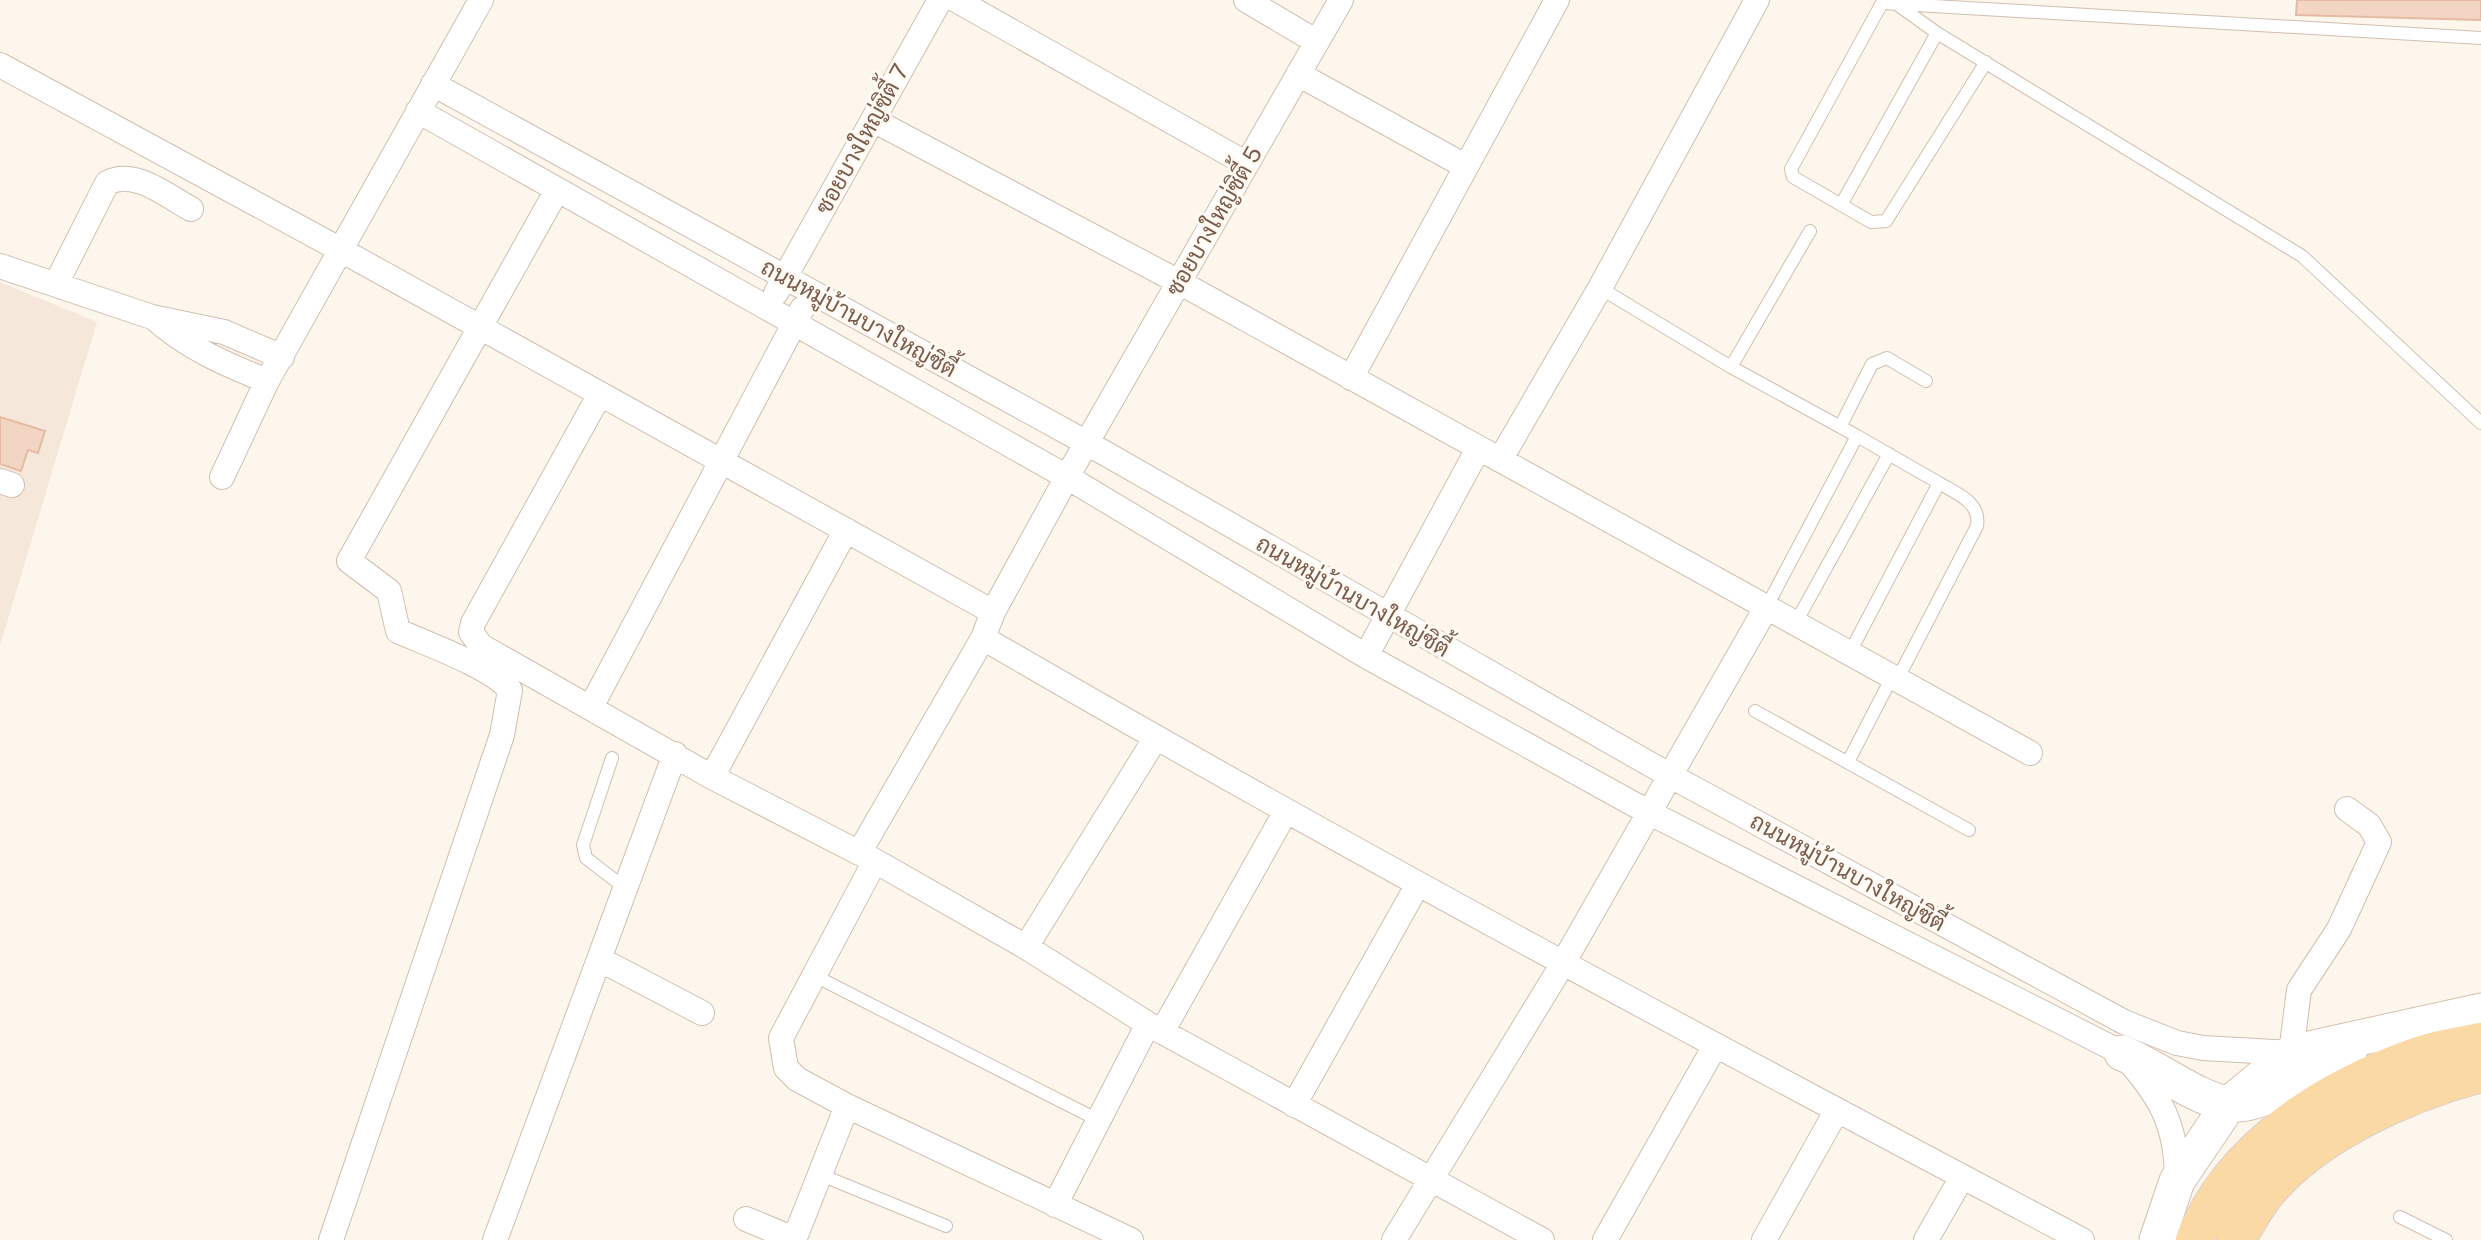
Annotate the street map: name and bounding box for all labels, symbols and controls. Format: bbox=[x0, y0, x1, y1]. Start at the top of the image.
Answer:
street label: ซอยบางใหญ่ซิตี้ 7 bbox=[802, 55, 915, 219]
street label: ซอยบางใหญ่ซิตี้ 5 bbox=[1153, 137, 1268, 301]
street label: ถนนหมู่บ้านบางใหญ่ซิตี้ bbox=[755, 246, 967, 387]
street label: ถนนหมู่บ้านบางใหญ่ซิตี้ bbox=[1250, 522, 1460, 666]
street label: ถนนหมู่บ้านบางใหญ่ซิตี้ bbox=[1744, 800, 1956, 941]

